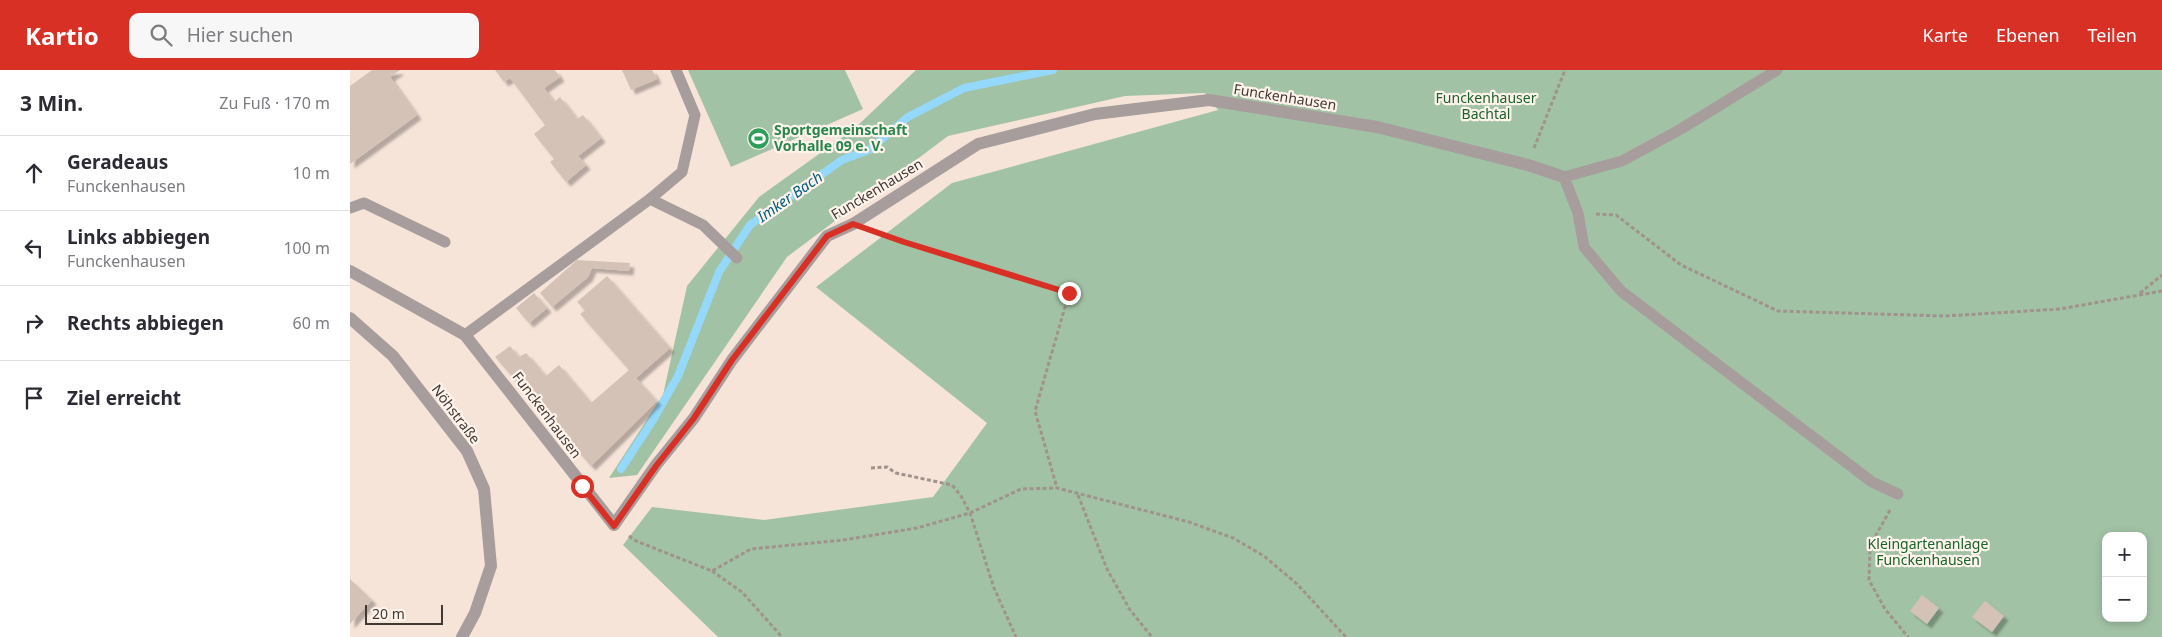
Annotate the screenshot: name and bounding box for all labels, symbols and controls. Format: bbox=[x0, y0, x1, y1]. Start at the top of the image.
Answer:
search box bbox=[129, 13, 479, 58]
text: Kartio bbox=[25, 19, 99, 52]
icon: search bbox=[147, 21, 175, 49]
text: Hier suchen bbox=[187, 22, 293, 48]
text: Karte bbox=[1923, 23, 1968, 47]
text: Ebenen bbox=[1996, 23, 2060, 47]
text: Teilen bbox=[2088, 23, 2137, 47]
street label: Funckenhausen bbox=[1232, 79, 1338, 114]
park label: Funckenhauser Bachtal bbox=[1436, 88, 1537, 123]
text: 3 Min. bbox=[20, 89, 83, 117]
text: Zu Fuß · 170 m bbox=[219, 92, 330, 114]
place label: Sportgemeinschaft Vorhalle 09 e. V. bbox=[774, 120, 907, 155]
sports icon: Sportgemeinschaft Vorhalle 09 e. V. bbox=[746, 126, 770, 150]
text: Geradeaus bbox=[67, 149, 168, 175]
street label: Funckenhausen bbox=[827, 154, 926, 223]
icon: ahead bbox=[20, 159, 48, 187]
text: 10 m bbox=[293, 162, 330, 184]
water label: Imker Bach bbox=[752, 166, 826, 227]
text: Funckenhausen bbox=[67, 175, 186, 197]
text: Links abbiegen bbox=[67, 224, 210, 250]
icon: left bbox=[20, 234, 48, 262]
text: 100 m bbox=[283, 237, 330, 259]
text: Funckenhausen bbox=[67, 250, 186, 272]
route end bbox=[1058, 282, 1081, 305]
icon: right bbox=[20, 309, 48, 337]
text: Rechts abbiegen bbox=[67, 310, 224, 336]
text: 60 m bbox=[293, 312, 330, 334]
street label: Funckenhausen bbox=[509, 368, 586, 462]
street label: Nöhstraße bbox=[428, 380, 485, 447]
icon: arrive bbox=[20, 384, 48, 412]
text: Ziel erreicht bbox=[67, 385, 181, 411]
route start bbox=[571, 475, 594, 498]
map controls bbox=[2102, 532, 2147, 622]
button: + bbox=[2102, 532, 2147, 577]
park label: Kleingartenanlage Funckenhausen bbox=[1868, 534, 1988, 569]
button: − bbox=[2102, 577, 2147, 622]
scale bar bbox=[365, 602, 442, 625]
text: 20 m bbox=[372, 604, 405, 623]

